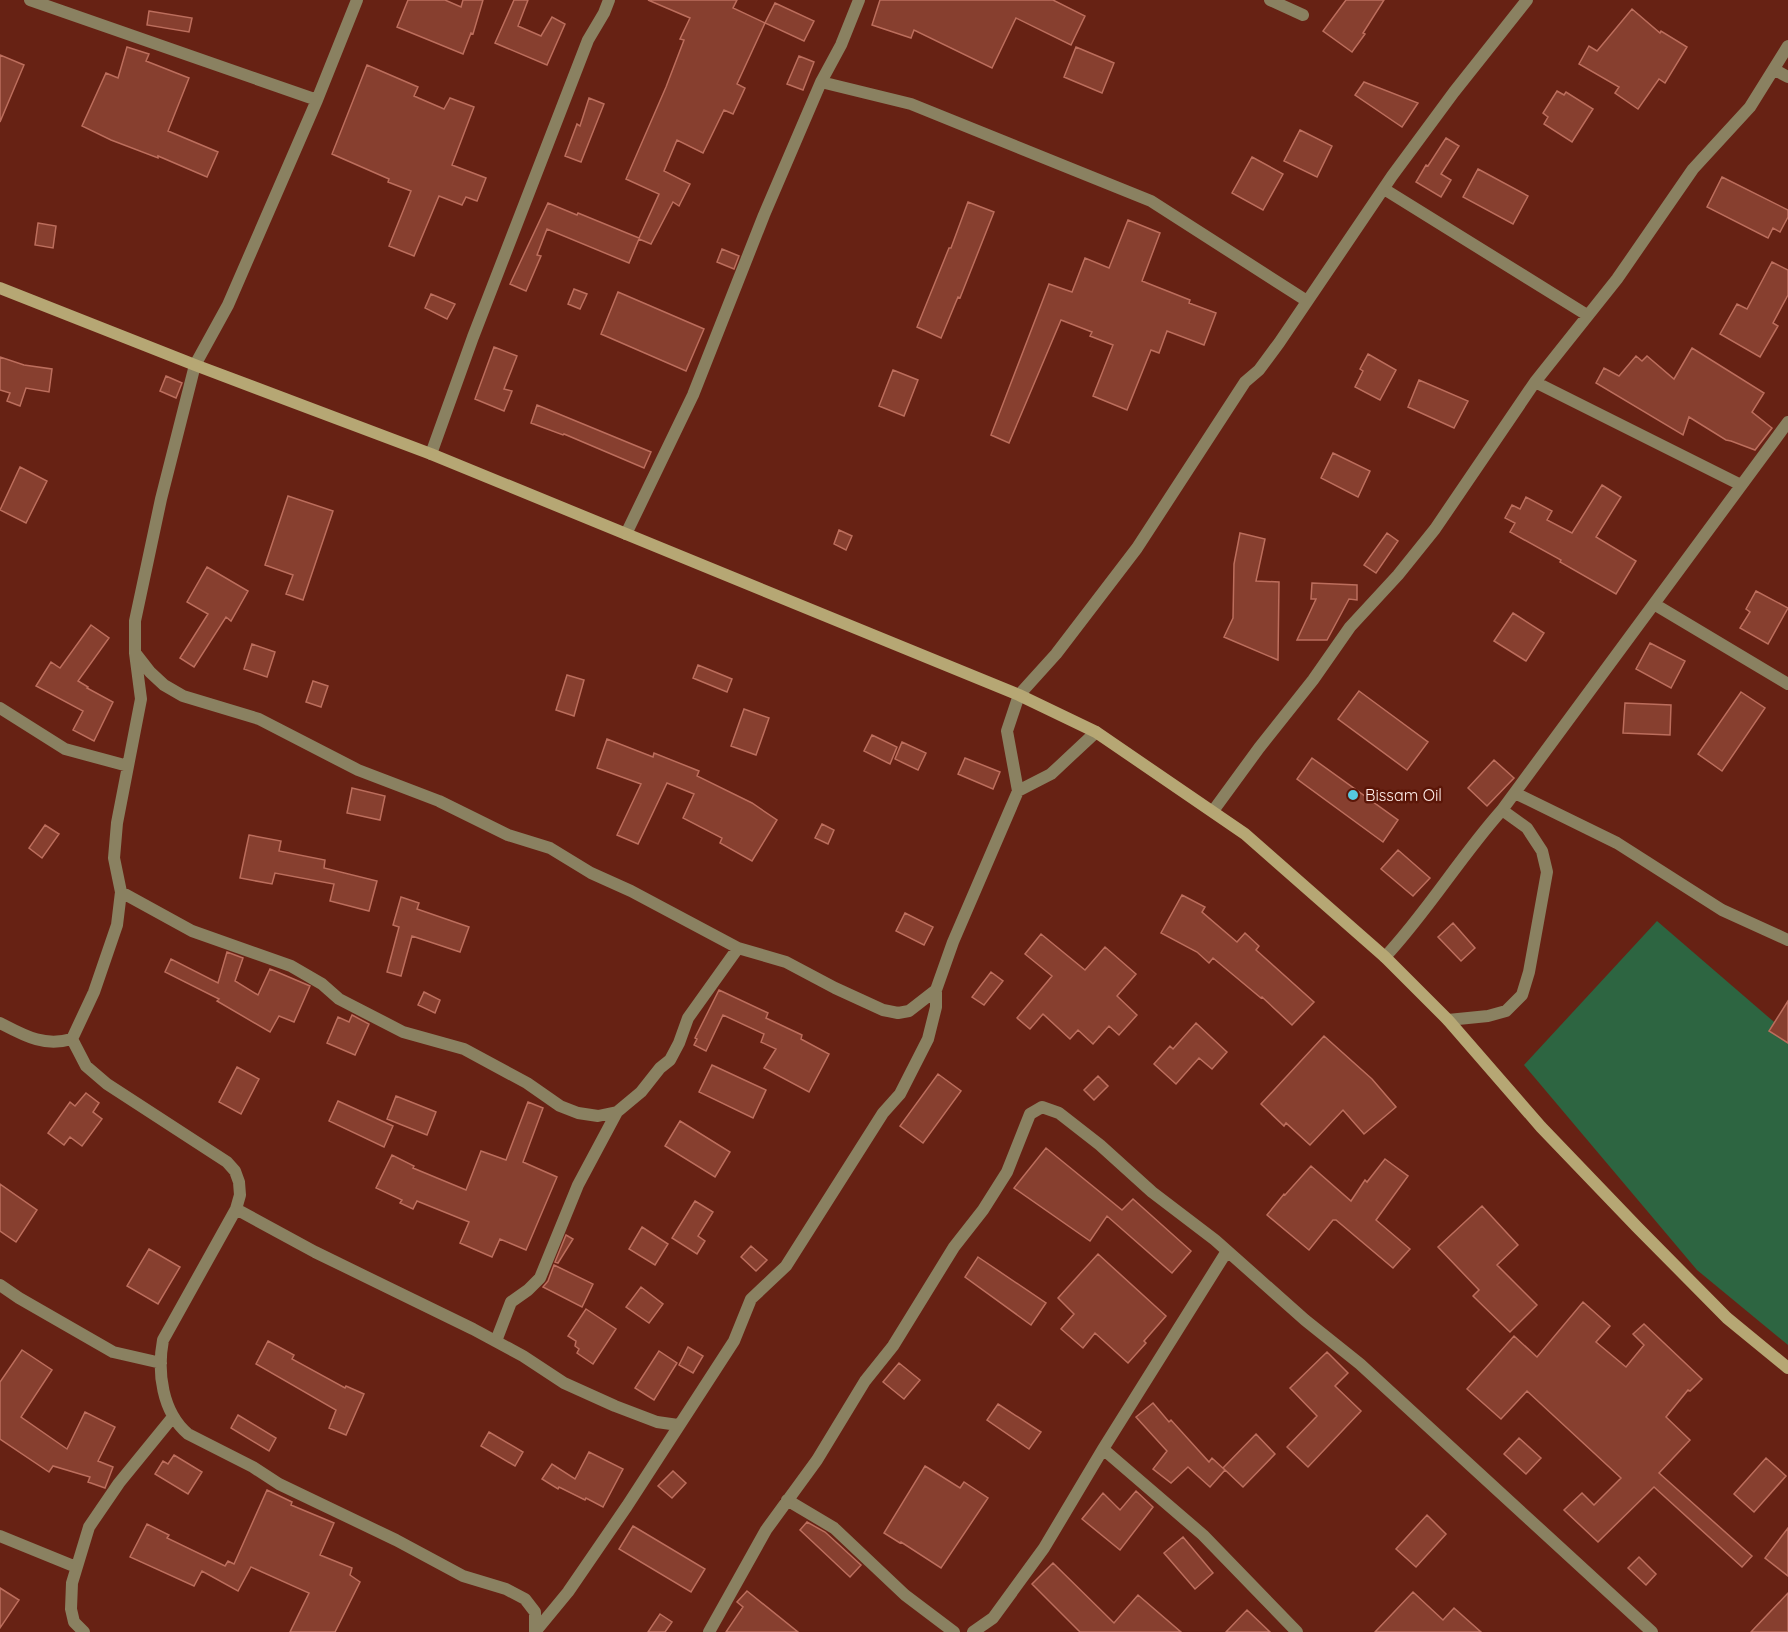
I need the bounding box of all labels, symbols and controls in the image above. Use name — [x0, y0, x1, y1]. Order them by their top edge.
place label: Bissam Oil — [1365, 785, 1442, 805]
marker: Bissam Oil — [1346, 788, 1360, 802]

